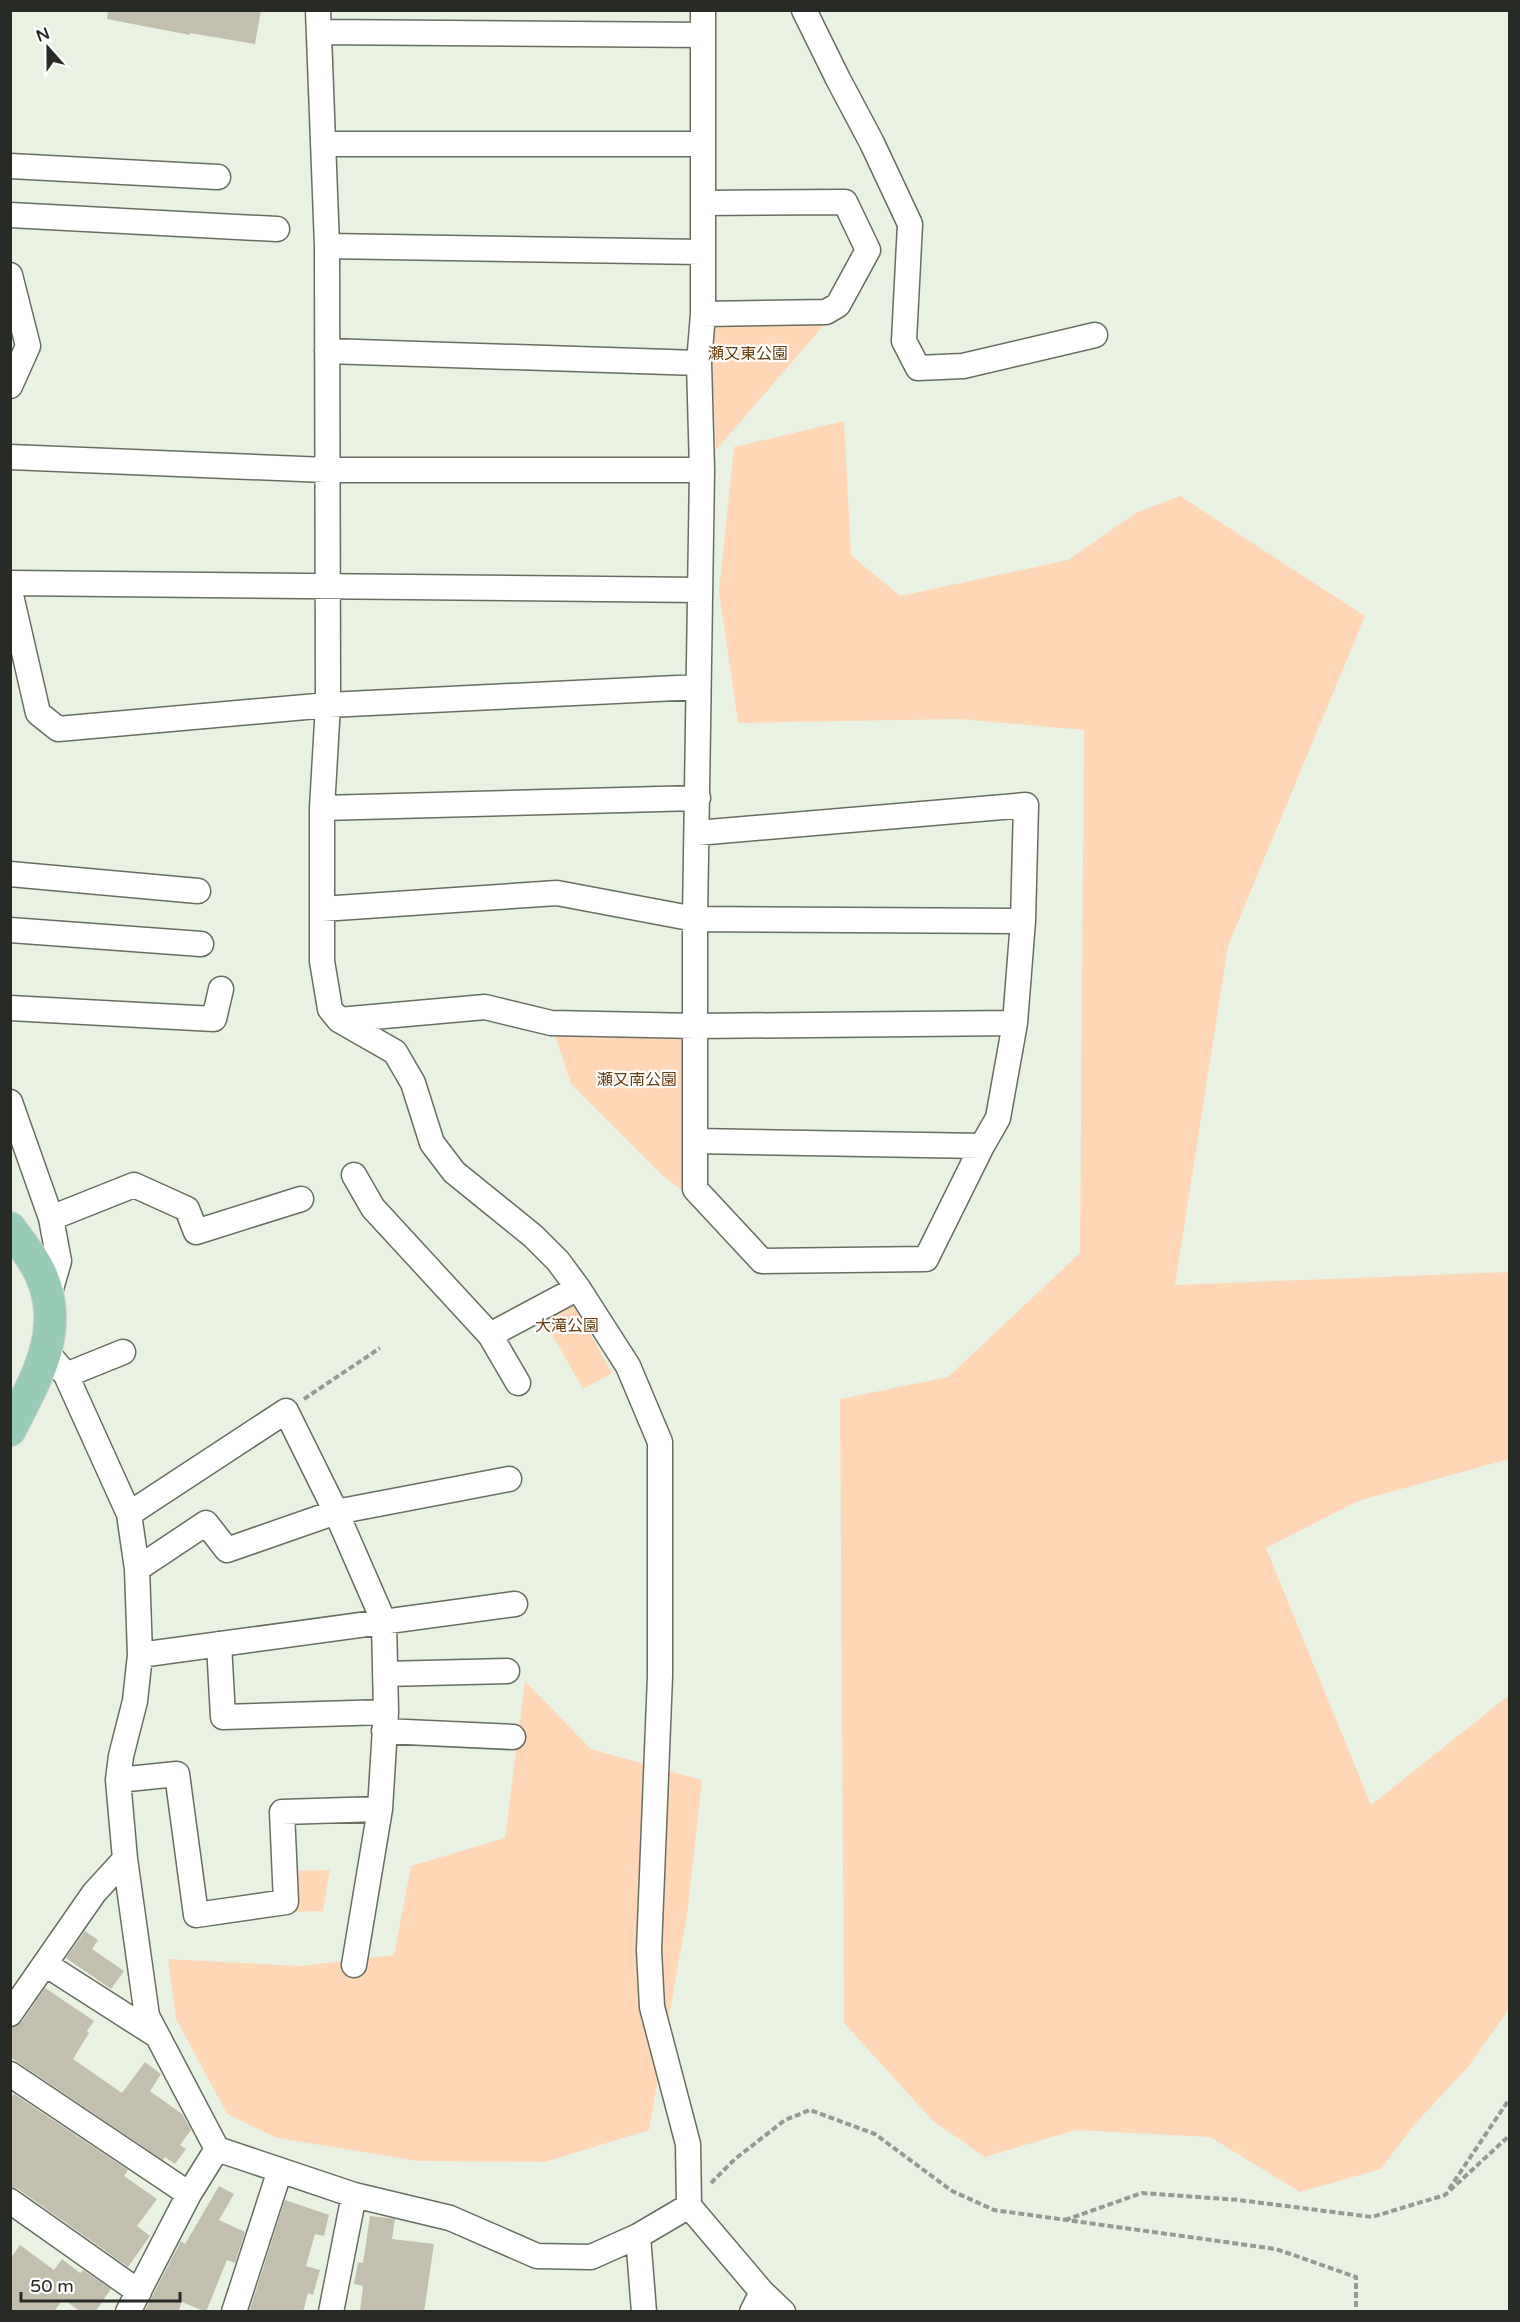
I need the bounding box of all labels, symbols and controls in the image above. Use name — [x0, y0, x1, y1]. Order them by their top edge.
north arrow — [18, 18, 78, 78]
text: N — [33, 23, 53, 47]
park label: 瀬又東公園 — [708, 344, 788, 364]
park label: 瀬又南公園 — [597, 1070, 677, 1090]
park label: 大滝公園 — [535, 1316, 599, 1336]
scale bar — [21, 2265, 180, 2303]
text: 50 m — [30, 2275, 74, 2297]

